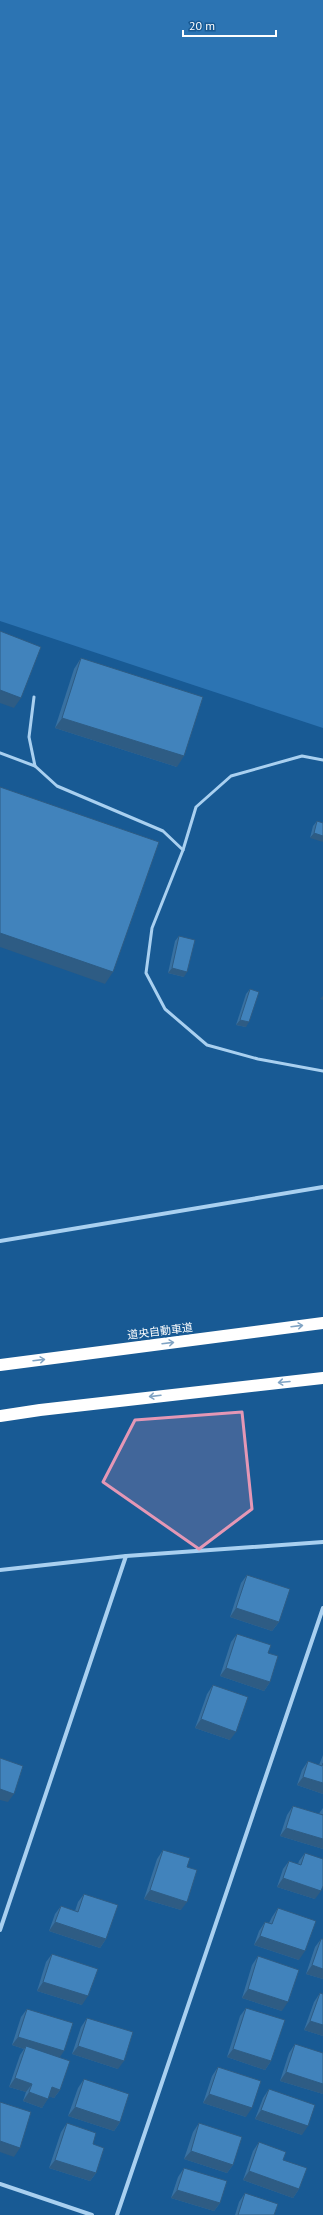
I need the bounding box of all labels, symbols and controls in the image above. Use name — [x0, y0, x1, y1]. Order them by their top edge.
scale bar — [183, 12, 276, 38]
text: 20 m — [189, 18, 215, 33]
street label: 道央自動車道 — [126, 1320, 194, 1342]
one-way arrow — [290, 1322, 303, 1330]
one-way arrow — [161, 1339, 174, 1347]
one-way arrow — [32, 1356, 45, 1363]
one-way arrow — [278, 1378, 291, 1386]
one-way arrow — [149, 1393, 162, 1400]

